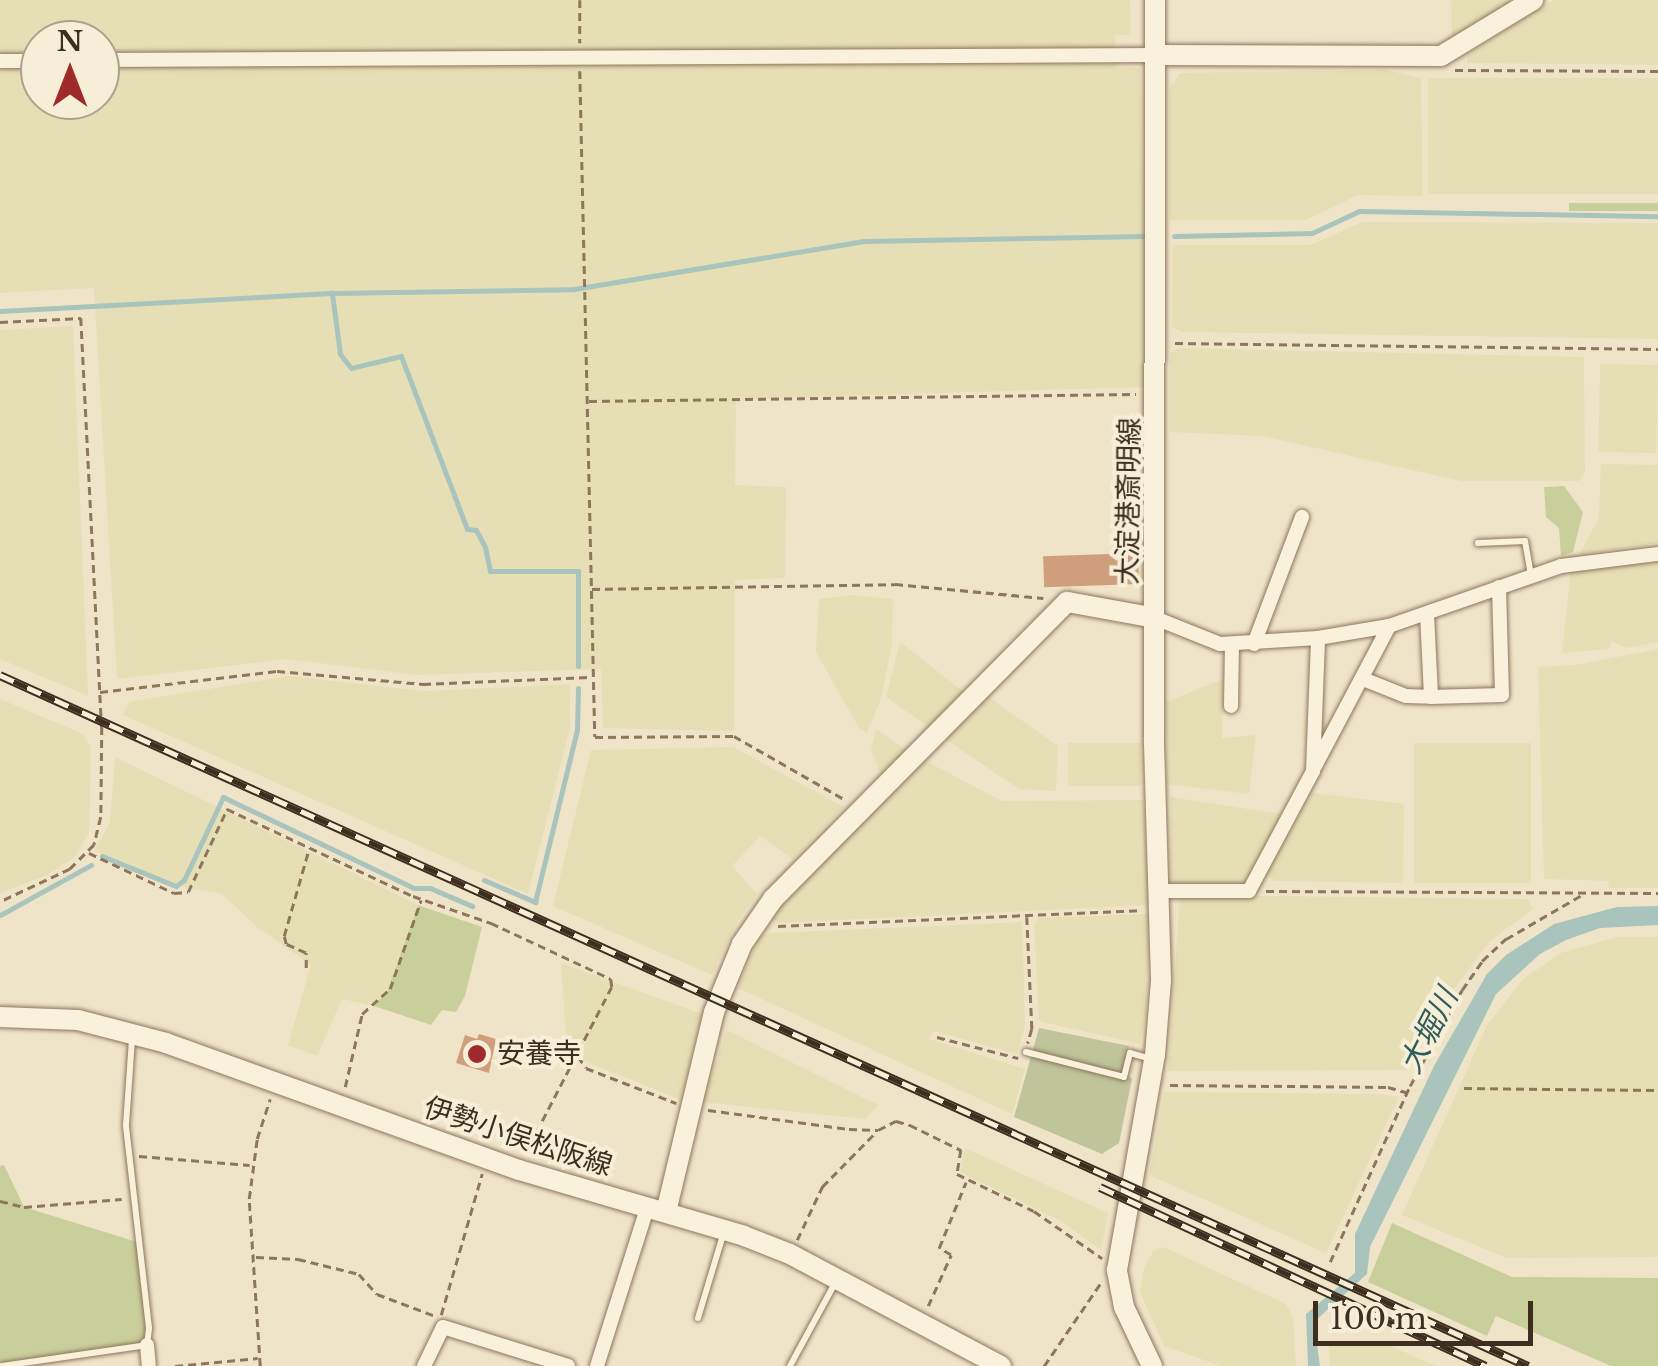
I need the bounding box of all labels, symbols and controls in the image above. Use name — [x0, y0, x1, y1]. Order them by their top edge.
north arrow — [20, 20, 120, 120]
text: N — [57, 24, 83, 59]
street label: 大淀港斎明線 — [1111, 417, 1147, 585]
water label: 大堀川 — [1393, 983, 1465, 1079]
place label: 安養寺 — [497, 1037, 581, 1071]
marker: 安養寺 — [466, 1043, 488, 1065]
street label: 伊勢小俣松阪線 — [420, 1091, 616, 1183]
scale bar — [1318, 1281, 1538, 1343]
text: 100 m — [1330, 1300, 1427, 1337]

